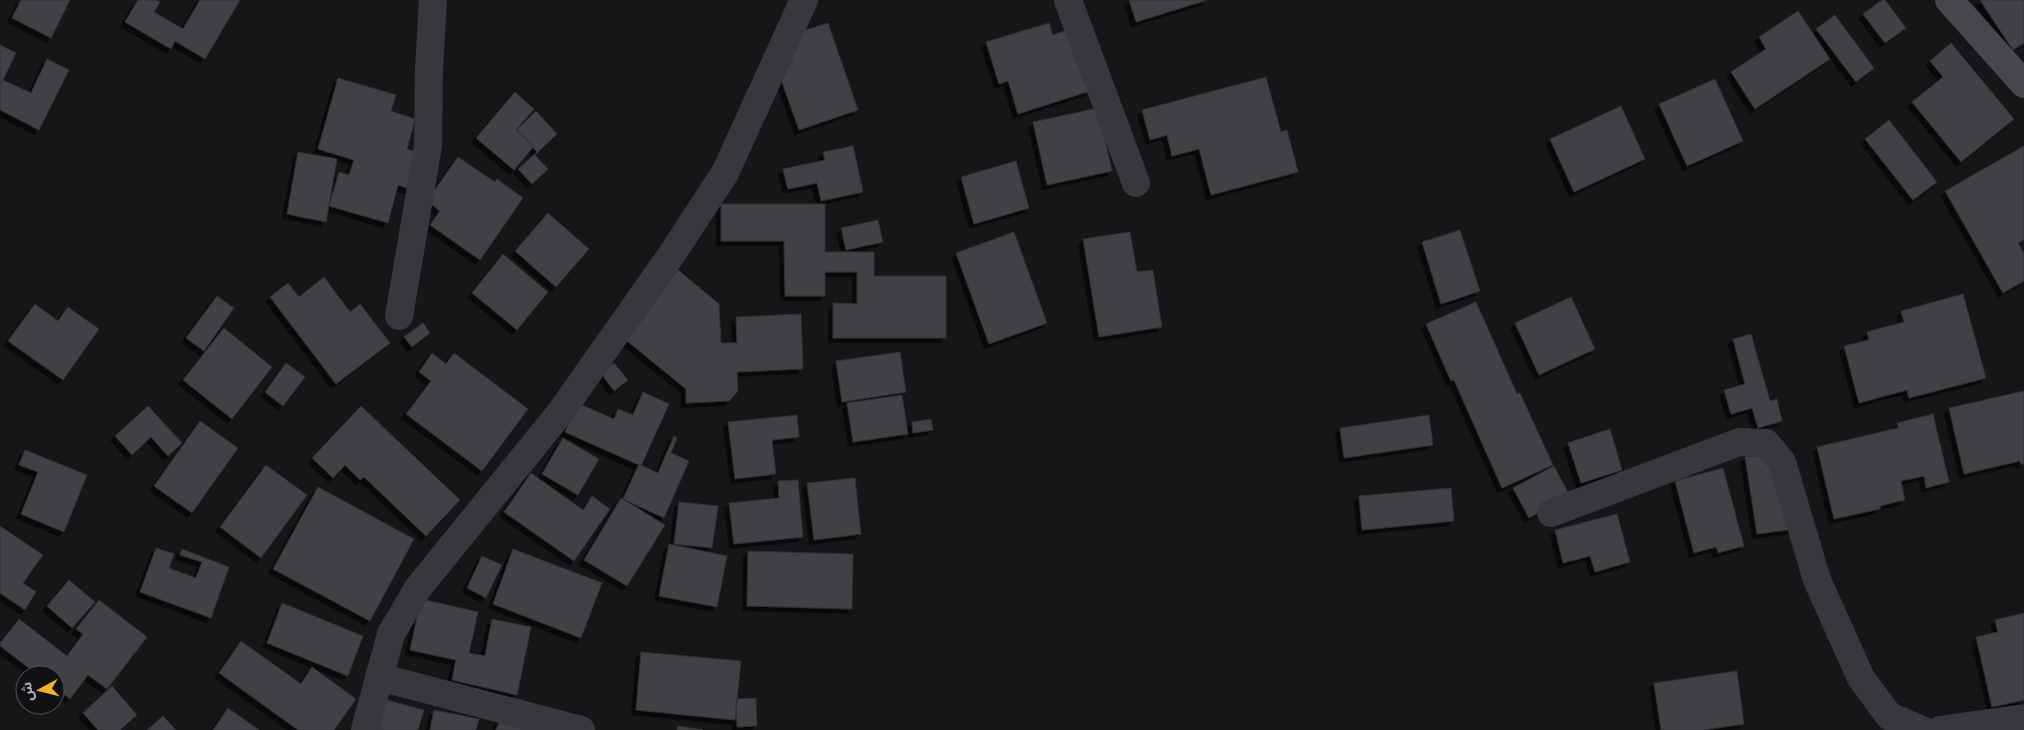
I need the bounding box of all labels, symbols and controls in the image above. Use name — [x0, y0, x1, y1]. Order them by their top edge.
north arrow — [15, 665, 65, 715]
text: ش — [15, 681, 38, 702]

